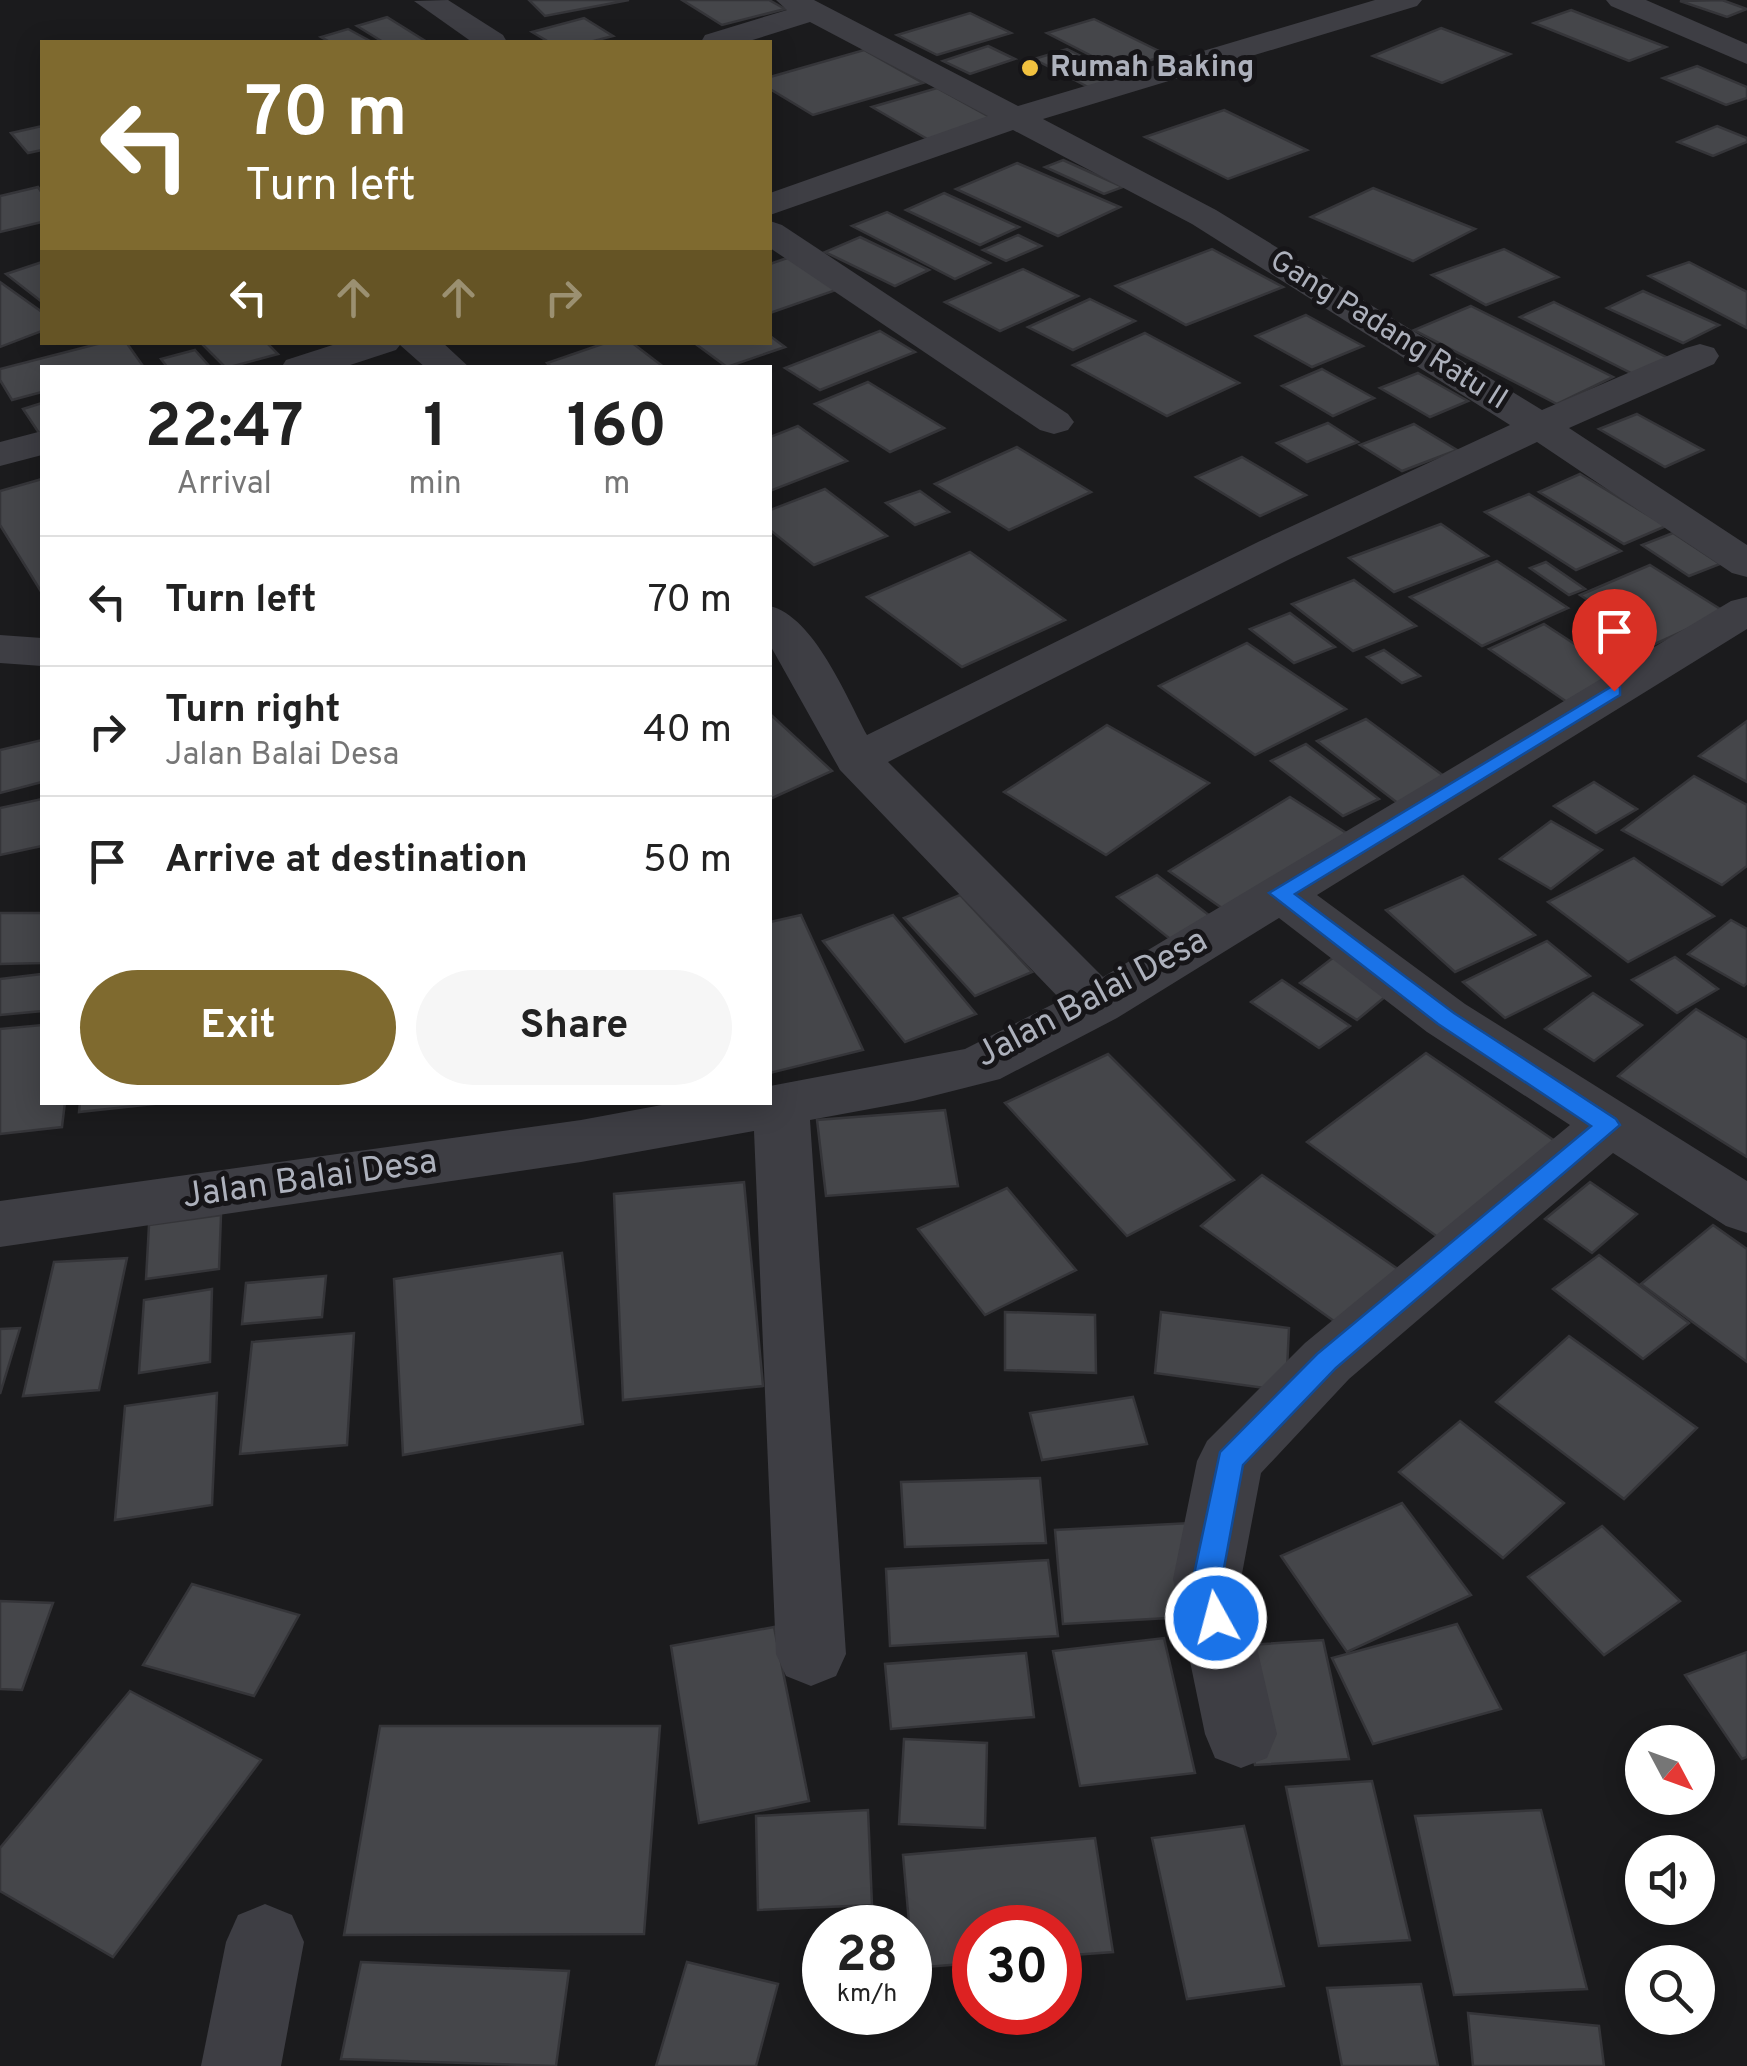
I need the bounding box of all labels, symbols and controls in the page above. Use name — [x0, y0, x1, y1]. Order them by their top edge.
place label: Rumah Baking — [1050, 50, 1254, 87]
marker: Rumah Baking — [1019, 57, 1041, 79]
text: 70 m — [245, 72, 408, 161]
icon: left — [80, 80, 210, 210]
text: Turn left — [245, 159, 416, 216]
street label: Gang Padang Ratu II — [1262, 243, 1514, 419]
icon: left — [221, 270, 276, 325]
icon: ahead — [326, 270, 381, 325]
icon: ahead — [431, 270, 486, 325]
icon: right — [536, 270, 591, 325]
text: 22:47 — [145, 392, 304, 468]
text: 1 — [423, 392, 447, 468]
text: 160 — [567, 392, 667, 468]
text: Arrival — [177, 465, 272, 505]
text: min — [409, 465, 462, 505]
text: m — [603, 465, 630, 505]
icon: left — [80, 574, 135, 629]
text: Turn left — [165, 577, 317, 626]
text: 70 m — [648, 577, 732, 626]
pin — [1572, 589, 1657, 692]
icon: arrive — [1587, 604, 1642, 659]
text: Turn right — [165, 687, 340, 736]
icon: right — [80, 704, 135, 759]
text: 40 m — [643, 707, 732, 756]
text: Jalan Balai Desa — [165, 736, 399, 776]
icon: arrive — [80, 834, 135, 889]
text: Arrive at destination — [165, 837, 528, 886]
text: 50 m — [643, 837, 732, 886]
street label: Jalan Balai Desa — [969, 919, 1215, 1079]
button: Exit — [80, 970, 396, 1085]
button: Share — [416, 970, 732, 1085]
street label: Jalan Balai Desa — [180, 1140, 440, 1220]
position arrow — [1164, 1566, 1268, 1670]
north arrow — [1625, 1725, 1715, 1815]
map controls — [1625, 1725, 1715, 2035]
button: sound — [1625, 1835, 1715, 1925]
speed limit sign: 30 — [952, 1905, 1082, 2035]
text: 28 — [836, 1926, 898, 1989]
button: search — [1625, 1945, 1715, 2035]
text: km/h — [837, 1979, 897, 2011]

